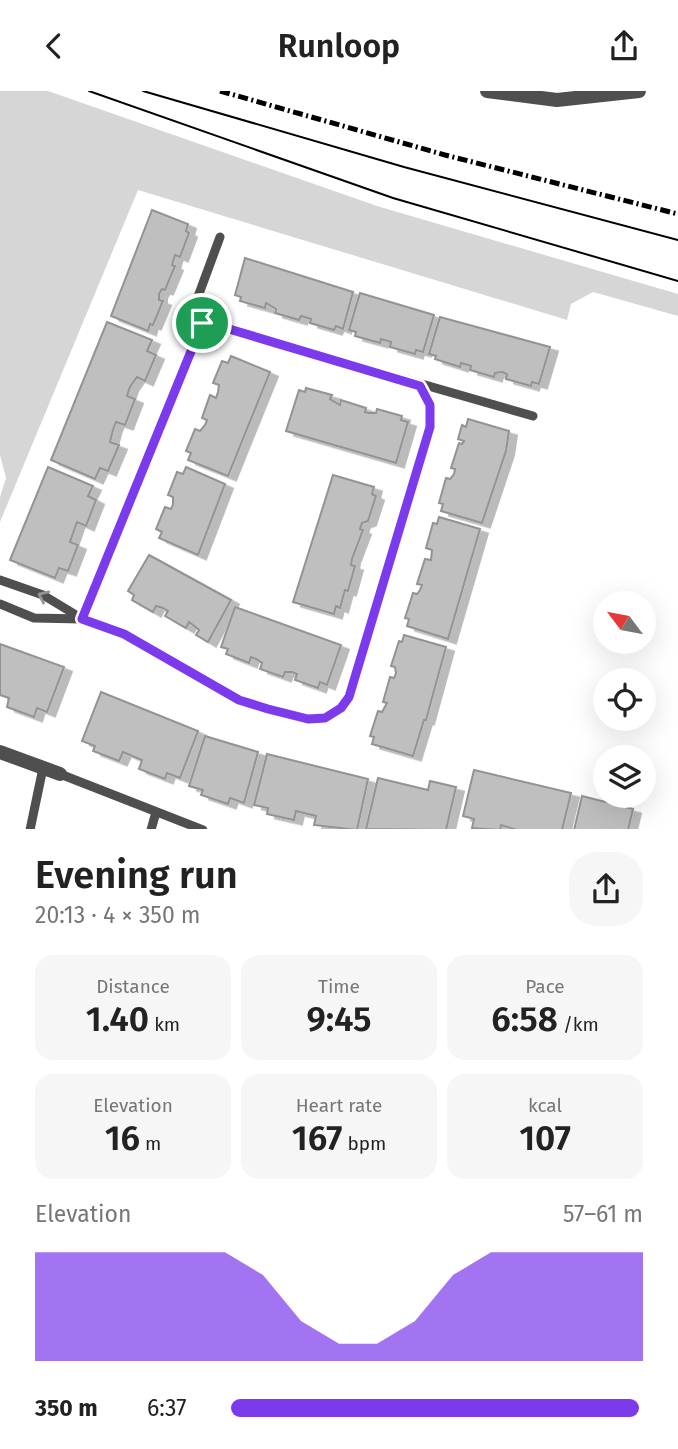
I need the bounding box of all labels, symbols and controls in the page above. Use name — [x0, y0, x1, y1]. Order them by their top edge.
icon: back — [35, 27, 73, 65]
text: Runloop — [278, 27, 400, 65]
icon: share — [605, 27, 643, 65]
pin — [172, 293, 232, 353]
icon: arrive — [183, 304, 221, 342]
one-way arrow — [38, 590, 50, 604]
north arrow — [593, 591, 656, 655]
map controls — [593, 591, 656, 808]
button: locate — [593, 668, 656, 731]
button: layers — [593, 745, 656, 808]
text: Evening run — [35, 852, 238, 898]
button: share — [569, 852, 643, 926]
text: 20:13 · 4 × 350 m — [35, 901, 201, 929]
text: Distance — [96, 975, 170, 998]
text: Time — [318, 975, 360, 998]
text: Pace — [525, 975, 565, 998]
text: 1.40 — [86, 998, 149, 1040]
text: 9:45 — [306, 998, 372, 1040]
text: 6:58 — [491, 998, 558, 1040]
text: km — [149, 1013, 180, 1036]
text: /km — [558, 1013, 599, 1036]
text: Elevation — [93, 1094, 173, 1117]
text: Heart rate — [296, 1094, 382, 1117]
text: kcal — [528, 1094, 562, 1117]
text: 16 — [105, 1117, 140, 1159]
text: 167 — [292, 1117, 342, 1159]
text: 107 — [519, 1117, 571, 1159]
text: m — [140, 1132, 161, 1155]
text: bpm — [342, 1132, 386, 1155]
text: Elevation — [35, 1200, 131, 1228]
text: 57–61 m — [563, 1200, 643, 1228]
text: 350 m — [35, 1394, 98, 1422]
text: 6:37 — [147, 1394, 187, 1422]

